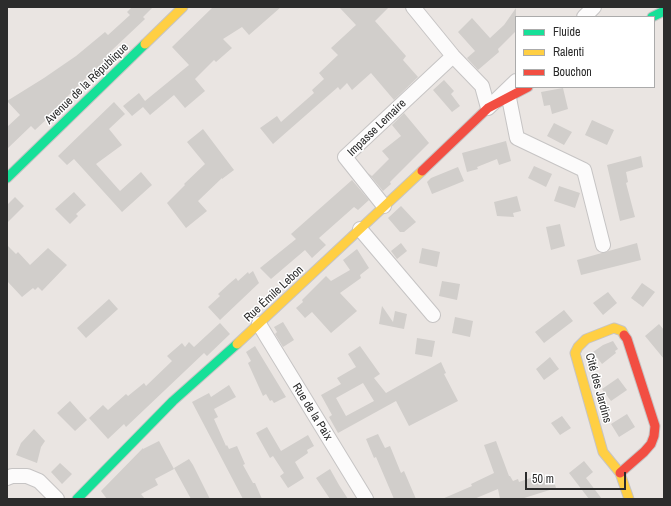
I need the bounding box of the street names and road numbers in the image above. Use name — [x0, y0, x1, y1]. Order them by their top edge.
street label: Avenue de la République — [42, 40, 132, 128]
street label: Impasse Lemaire — [345, 96, 409, 160]
street label: Rue Émile Lebon — [241, 263, 307, 325]
street label: Cité des Jardins — [582, 352, 614, 424]
street label: Rue de la Paix — [289, 381, 335, 443]

